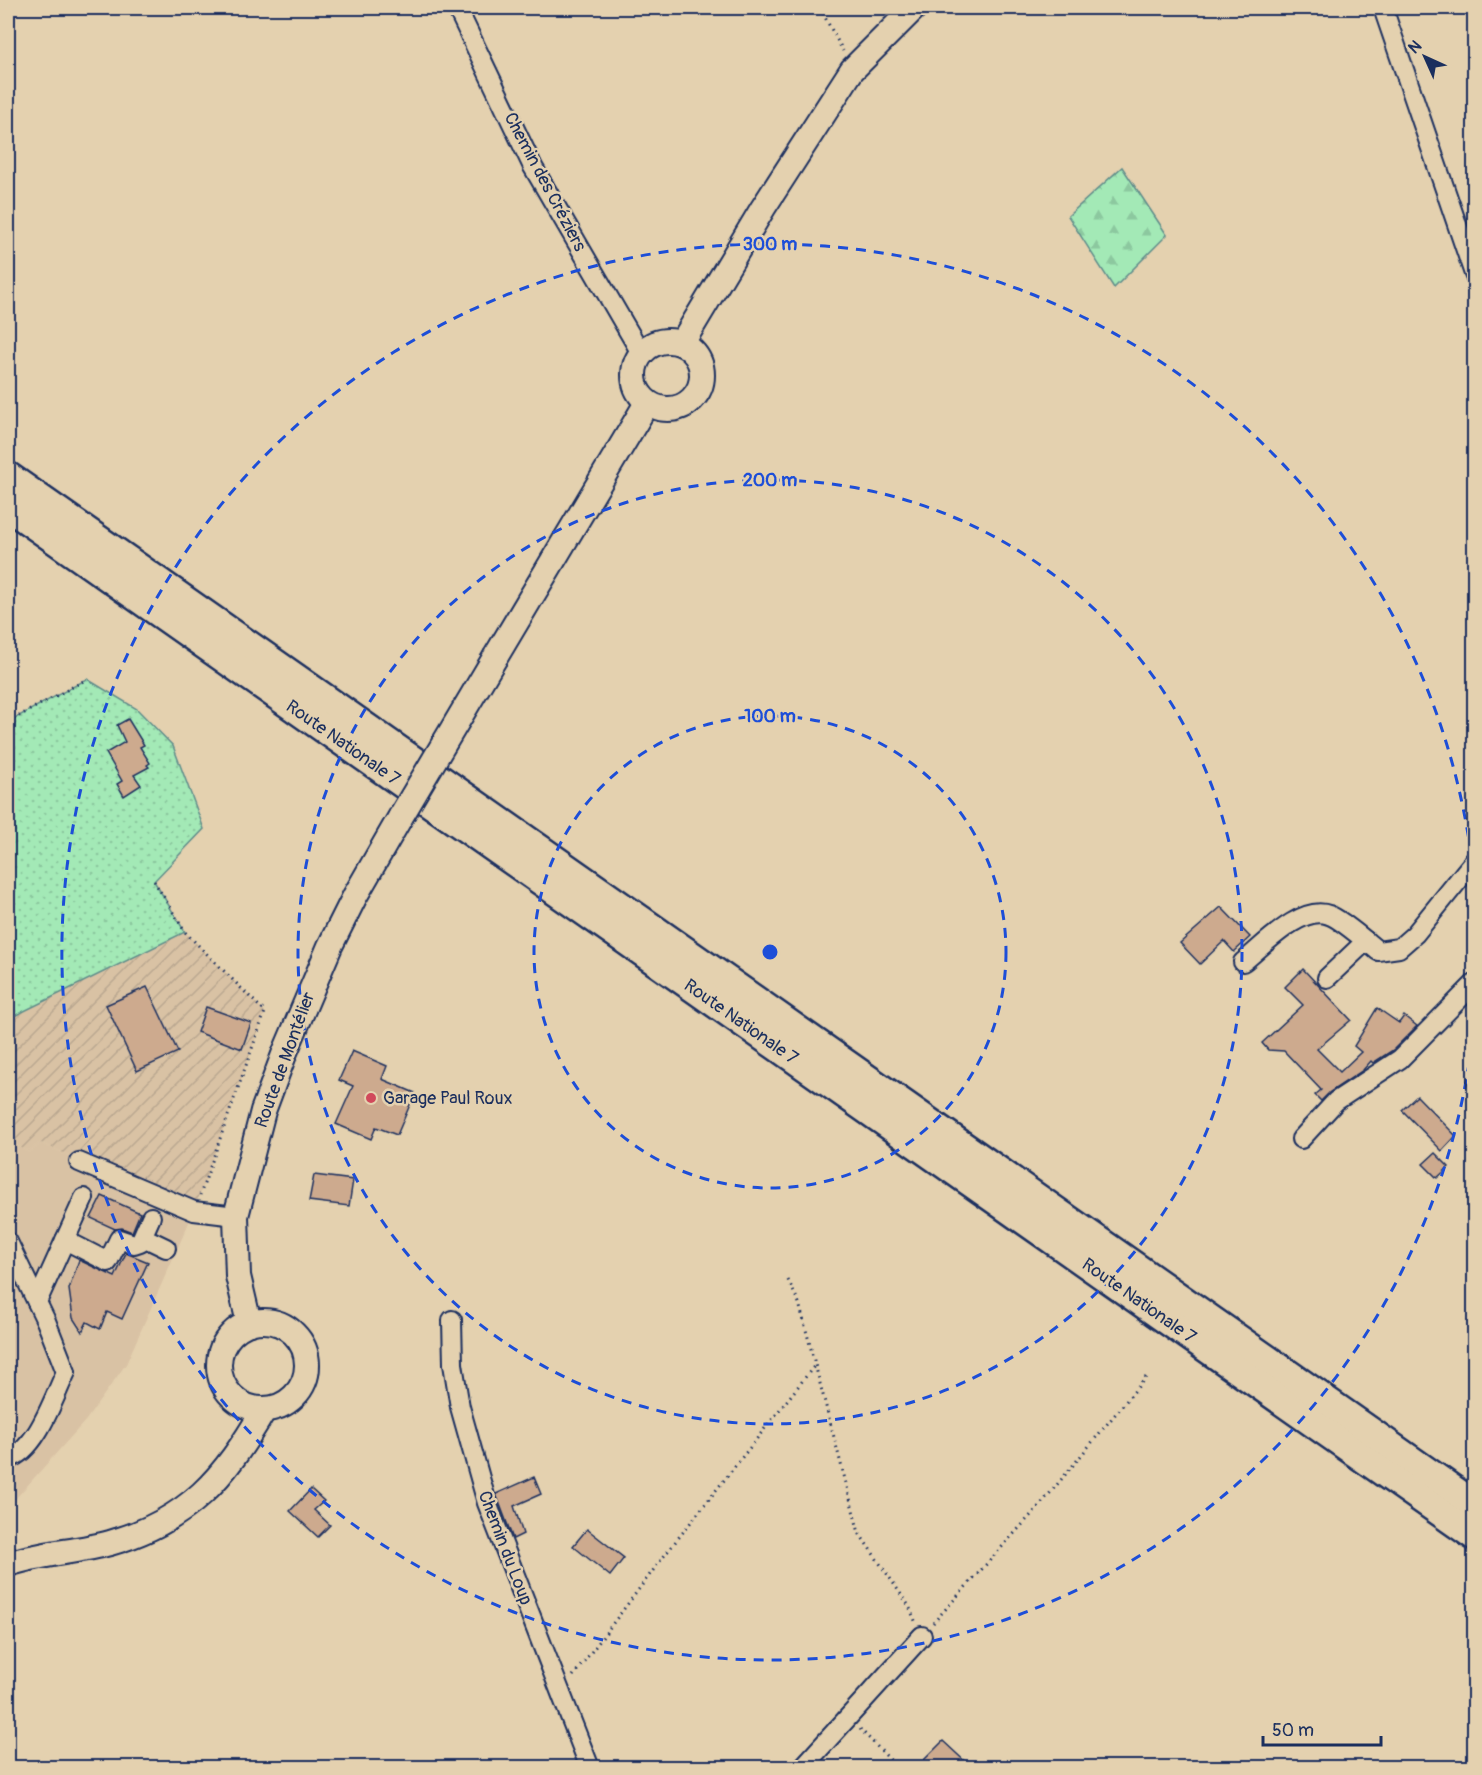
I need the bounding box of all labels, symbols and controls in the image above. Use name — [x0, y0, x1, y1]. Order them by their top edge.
north arrow — [1395, 27, 1455, 87]
text: N — [1404, 36, 1426, 58]
street label: Chemin des Créziers — [499, 109, 591, 255]
text: 300 m — [743, 233, 797, 256]
text: 200 m — [743, 469, 797, 492]
street label: Route Nationale 7 — [281, 695, 405, 791]
text: 100 m — [744, 705, 796, 728]
centre of rings — [760, 942, 780, 962]
street label: Route Nationale 7 — [679, 974, 803, 1070]
street label: Route de Montélier — [250, 988, 320, 1131]
place label: Garage Paul Roux — [383, 1087, 513, 1110]
marker: Garage Paul Roux — [364, 1091, 378, 1105]
street label: Route Nationale 7 — [1077, 1253, 1201, 1349]
street label: Chemin du Loup — [473, 1488, 537, 1608]
scale bar — [1263, 1709, 1382, 1747]
text: 50 m — [1272, 1719, 1314, 1742]

